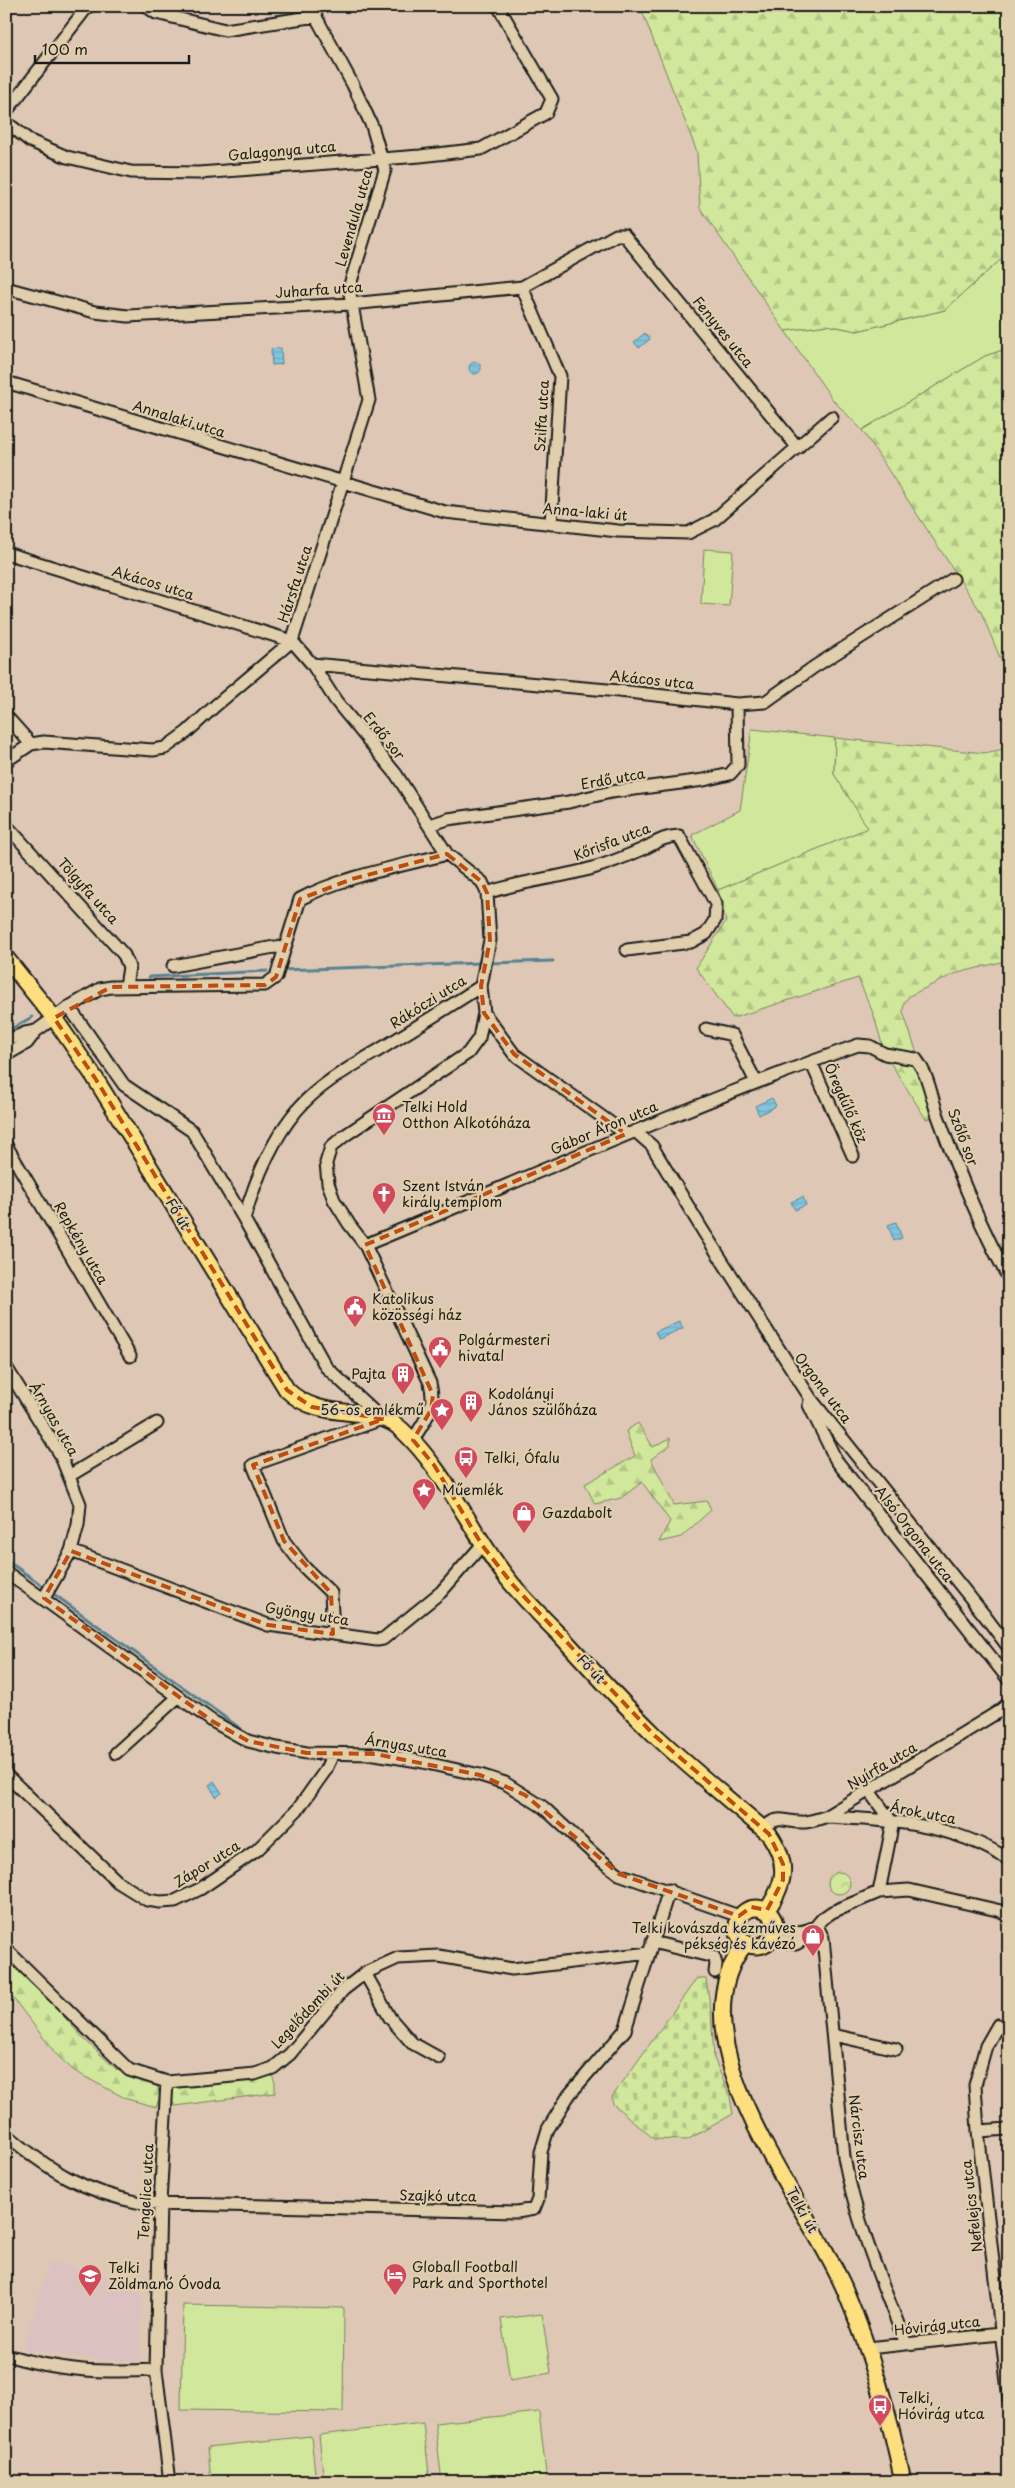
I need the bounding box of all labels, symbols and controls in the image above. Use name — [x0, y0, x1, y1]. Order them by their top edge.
scale bar — [35, 32, 189, 64]
text: 100 m — [42, 37, 88, 60]
street label: Galagonya utca — [227, 135, 337, 166]
street label: Levendula utca — [330, 167, 378, 269]
street label: Juharfa utca — [274, 276, 364, 303]
street label: Fenyves utca — [688, 292, 759, 372]
street label: Szilfa utca — [529, 379, 554, 452]
street label: Annalaki utca — [130, 394, 228, 443]
street label: Anna-laki út — [542, 497, 629, 526]
street label: Hársfa utca — [272, 542, 317, 625]
street label: Akácos utca — [110, 560, 197, 605]
street label: Akácos utca — [609, 665, 696, 694]
street label: Erdő sor — [359, 707, 411, 764]
street label: Erdő utca — [579, 762, 647, 795]
street label: Kőrisfa utca — [570, 817, 653, 866]
street label: Tölgyfa utca — [53, 853, 124, 929]
street label: Rákóczi utca — [386, 970, 470, 1033]
street label: Öregdűlő köz — [819, 1059, 874, 1146]
street label: Gábor Áron utca — [547, 1095, 661, 1160]
place label: Telki Hold Otthon Alkotóháza — [402, 1096, 531, 1133]
museum icon: Telki Hold Otthon Alkotóháza — [371, 1102, 397, 1136]
street label: Szőlő sor — [943, 1105, 984, 1169]
place label: Szent István király templom — [402, 1175, 502, 1212]
church icon: Szent István király templom — [371, 1181, 397, 1215]
street label: Fő út — [161, 1194, 196, 1234]
street label: Repkény utca — [49, 1198, 114, 1288]
place label: Katolikus közösségi ház — [372, 1288, 462, 1325]
public building icon: Katolikus közösségi ház — [342, 1294, 368, 1328]
place label: Polgármesteri hivatal — [458, 1329, 550, 1366]
public building icon: Polgármesteri hivatal — [427, 1335, 453, 1369]
street label: Orgona utca — [790, 1348, 857, 1428]
building icon: Pajta — [390, 1361, 416, 1395]
place label: Pajta — [351, 1363, 386, 1384]
street label: Árnyas utca — [25, 1378, 84, 1460]
place label: Kodolányi János szülőháza — [488, 1383, 597, 1420]
building icon: Kodolányi János szülőháza — [458, 1389, 484, 1423]
place icon: 56-os emlékmű — [429, 1397, 455, 1431]
place label: 56-os emlékmű — [320, 1399, 424, 1420]
bus stop icon: Telki, Ófalu — [453, 1445, 479, 1479]
place label: Telki, Ófalu — [484, 1447, 560, 1468]
place icon: Műemlék — [411, 1477, 437, 1511]
place label: Műemlék — [442, 1479, 504, 1500]
street label: Alsó Orgona utca — [870, 1481, 959, 1587]
shop icon: Gazdabolt — [511, 1500, 537, 1534]
place label: Gazdabolt — [542, 1502, 612, 1523]
street label: Gyöngy utca — [263, 1596, 351, 1631]
street label: Fő út — [572, 1649, 611, 1688]
street label: Árnyas utca — [364, 1729, 449, 1762]
street label: Nyírfa utca — [843, 1736, 921, 1795]
street label: Árok utca — [888, 1796, 958, 1829]
street label: Zápor utca — [170, 1835, 244, 1892]
place label: Telki kovászda kézműves pékség és kávézó — [632, 1917, 796, 1954]
shop icon: Telki kovászda kézműves pékség és kávézó — [800, 1923, 826, 1957]
street label: Legelődombi út — [266, 1966, 349, 2053]
street label: Nárcisz utca — [844, 2093, 875, 2181]
street label: Tengelice utca — [132, 2143, 159, 2241]
street label: Nefelejcs utca — [955, 2158, 988, 2253]
street label: Telki út — [781, 2183, 824, 2237]
street label: Szajkó utca — [399, 2184, 477, 2207]
place label: Globall Football Park and Sporthotel — [412, 2256, 548, 2293]
place label: Telki Zöldmanó Óvoda — [108, 2257, 221, 2294]
hotel icon: Globall Football Park and Sporthotel — [382, 2262, 408, 2296]
school or university icon: Telki Zöldmanó Óvoda — [77, 2263, 103, 2297]
street label: Hóvirág utca — [893, 2311, 981, 2340]
place label: Telki, Hóvirág utca — [898, 2387, 985, 2424]
bus stop icon: Telki, Hóvirág utca — [867, 2393, 893, 2427]

